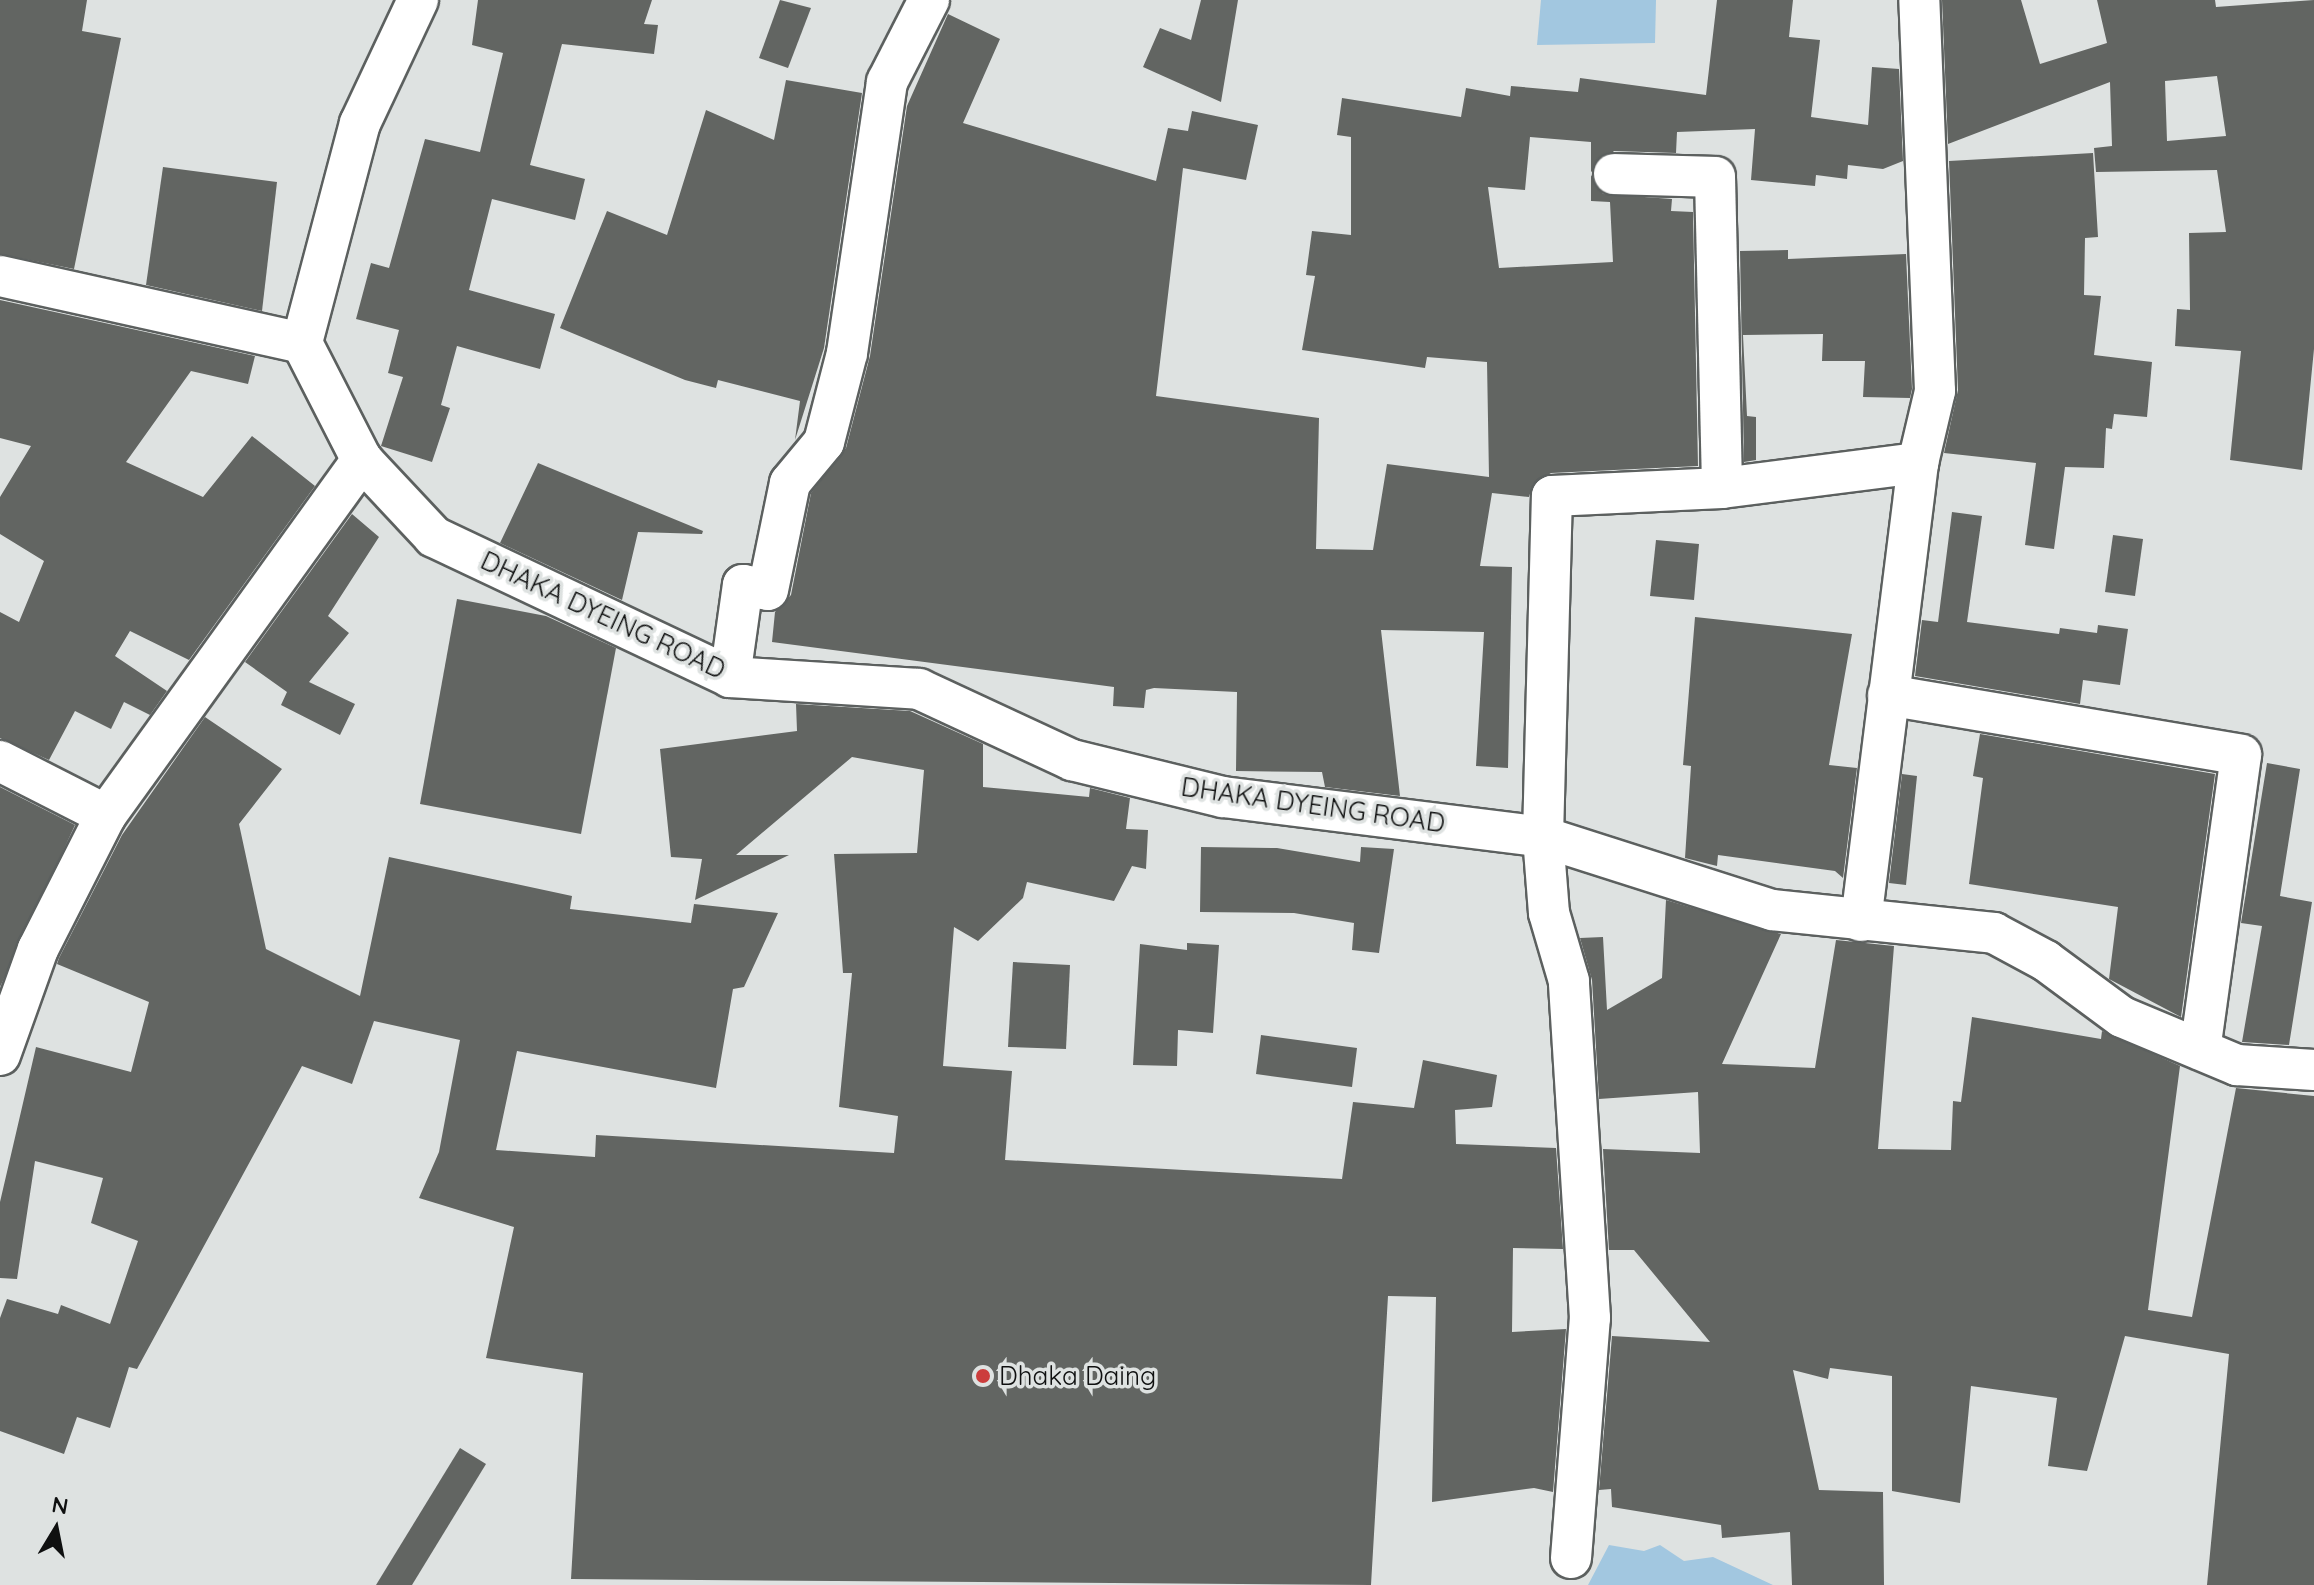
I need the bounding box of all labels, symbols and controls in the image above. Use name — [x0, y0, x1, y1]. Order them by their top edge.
street label: DHAKA DYEING ROAD — [476, 545, 730, 685]
street label: DHAKA DYEING ROAD — [1179, 771, 1447, 839]
place label: Dhaka Daing — [999, 1360, 1156, 1392]
marker: Dhaka Daing — [974, 1367, 992, 1385]
north arrow — [16, 1489, 96, 1569]
text: N — [50, 1490, 71, 1521]

